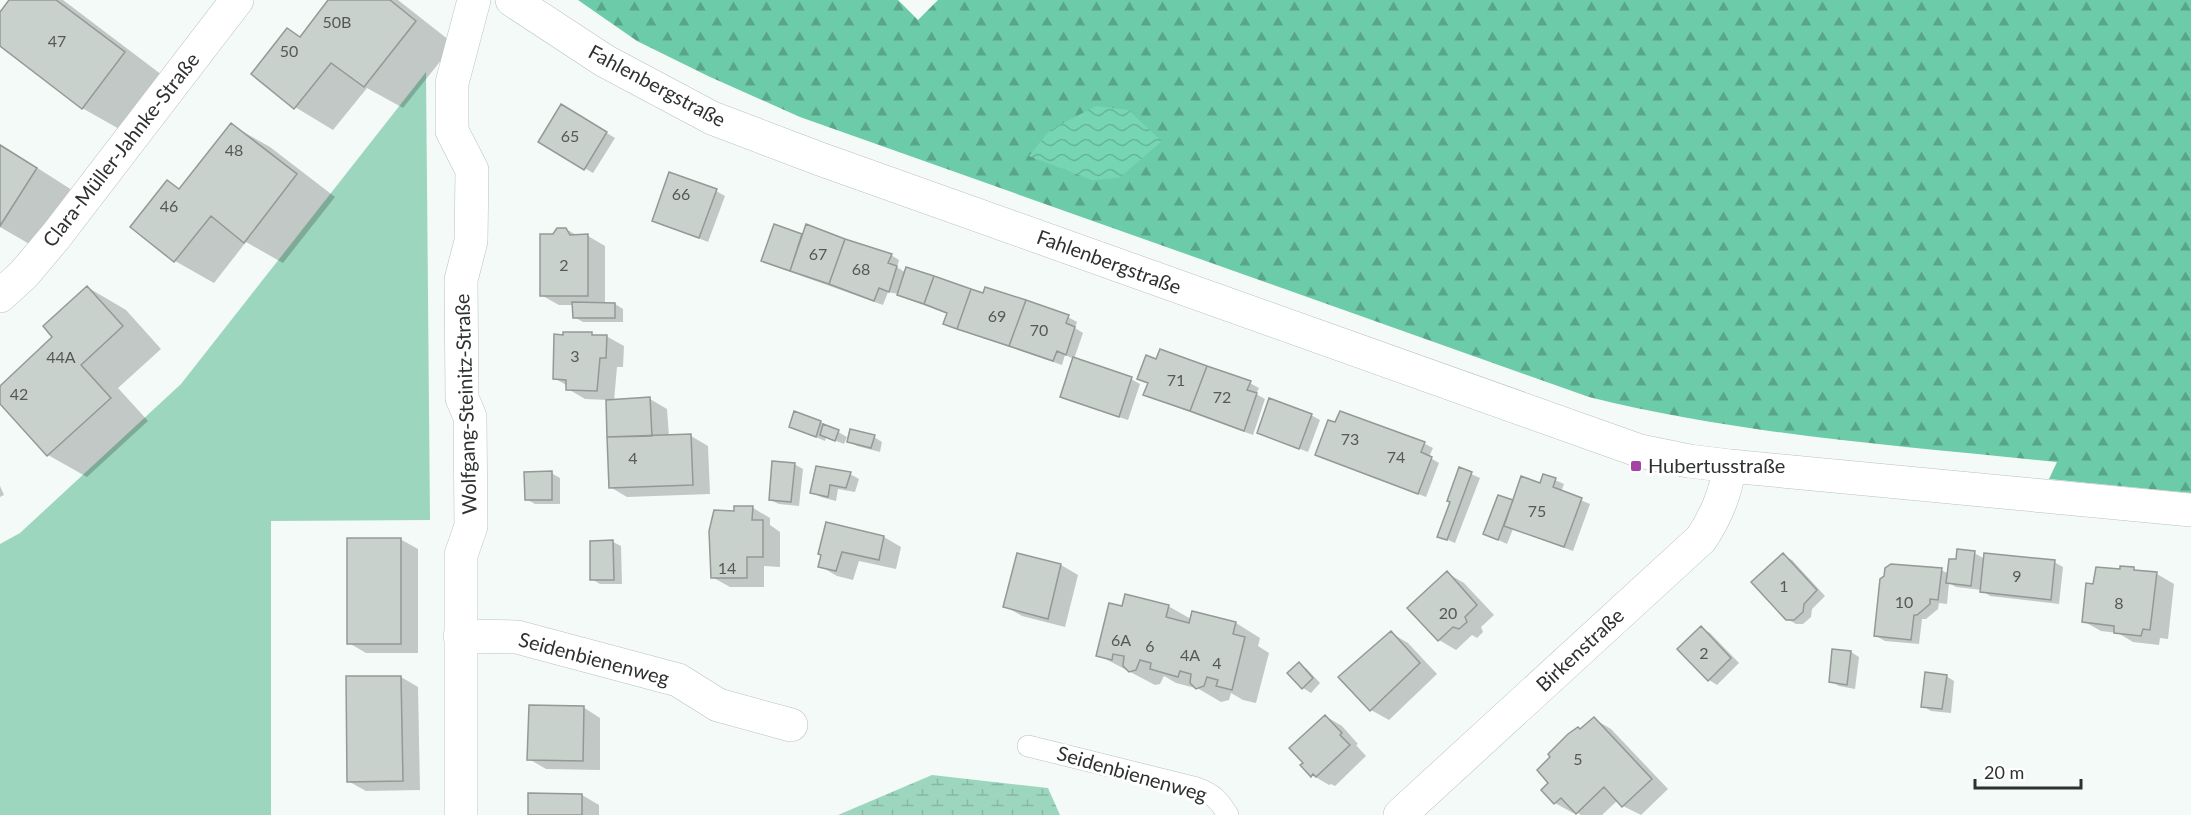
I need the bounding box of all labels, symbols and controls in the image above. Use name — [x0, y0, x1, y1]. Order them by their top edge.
house number: 50B — [323, 12, 351, 31]
house number: 47 — [48, 31, 66, 50]
street label: Fahlenbergstraße — [585, 39, 730, 131]
house number: 50 — [280, 41, 298, 60]
street label: Clara-Müller-Jahnke-Straße — [37, 47, 204, 251]
house number: 65 — [561, 126, 579, 145]
house number: 48 — [225, 140, 243, 159]
house number: 66 — [672, 184, 690, 203]
house number: 46 — [160, 196, 178, 215]
street label: Fahlenbergstraße — [1034, 224, 1185, 298]
house number: 67 — [809, 244, 827, 263]
house number: 2 — [559, 255, 569, 274]
house number: 68 — [852, 259, 870, 278]
street label: Wolfgang-Steinitz-Straße — [449, 293, 481, 515]
house number: 69 — [988, 306, 1006, 325]
house number: 70 — [1030, 320, 1048, 339]
house number: 3 — [570, 346, 580, 365]
house number: 44A — [46, 347, 76, 366]
house number: 71 — [1167, 370, 1185, 389]
house number: 42 — [10, 384, 28, 403]
house number: 72 — [1213, 387, 1231, 406]
house number: 73 — [1341, 429, 1359, 448]
house number: 74 — [1387, 447, 1405, 466]
house number: 4 — [628, 448, 638, 467]
place label: Hubertusstraße — [1648, 453, 1785, 477]
marker: Hubertusstraße — [1629, 459, 1643, 473]
house number: 75 — [1528, 501, 1546, 520]
house number: 14 — [718, 558, 736, 577]
house number: 9 — [2012, 566, 2022, 585]
house number: 1 — [1779, 576, 1789, 595]
house number: 10 — [1895, 592, 1913, 611]
house number: 8 — [2114, 593, 2124, 612]
house number: 20 — [1439, 603, 1457, 622]
street label: Birkenstraße — [1530, 603, 1628, 696]
street label: Seidenbienenweg — [516, 626, 672, 690]
house number: 6A — [1111, 630, 1131, 649]
house number: 6 — [1145, 636, 1155, 655]
house number: 2 — [1699, 643, 1709, 662]
house number: 4A — [1180, 645, 1200, 664]
house number: 4 — [1212, 653, 1222, 672]
street label: Seidenbienenweg — [1054, 740, 1210, 806]
house number: 5 — [1573, 749, 1583, 768]
scale bar — [1975, 752, 2082, 790]
text: 20 m — [1984, 761, 2024, 783]

